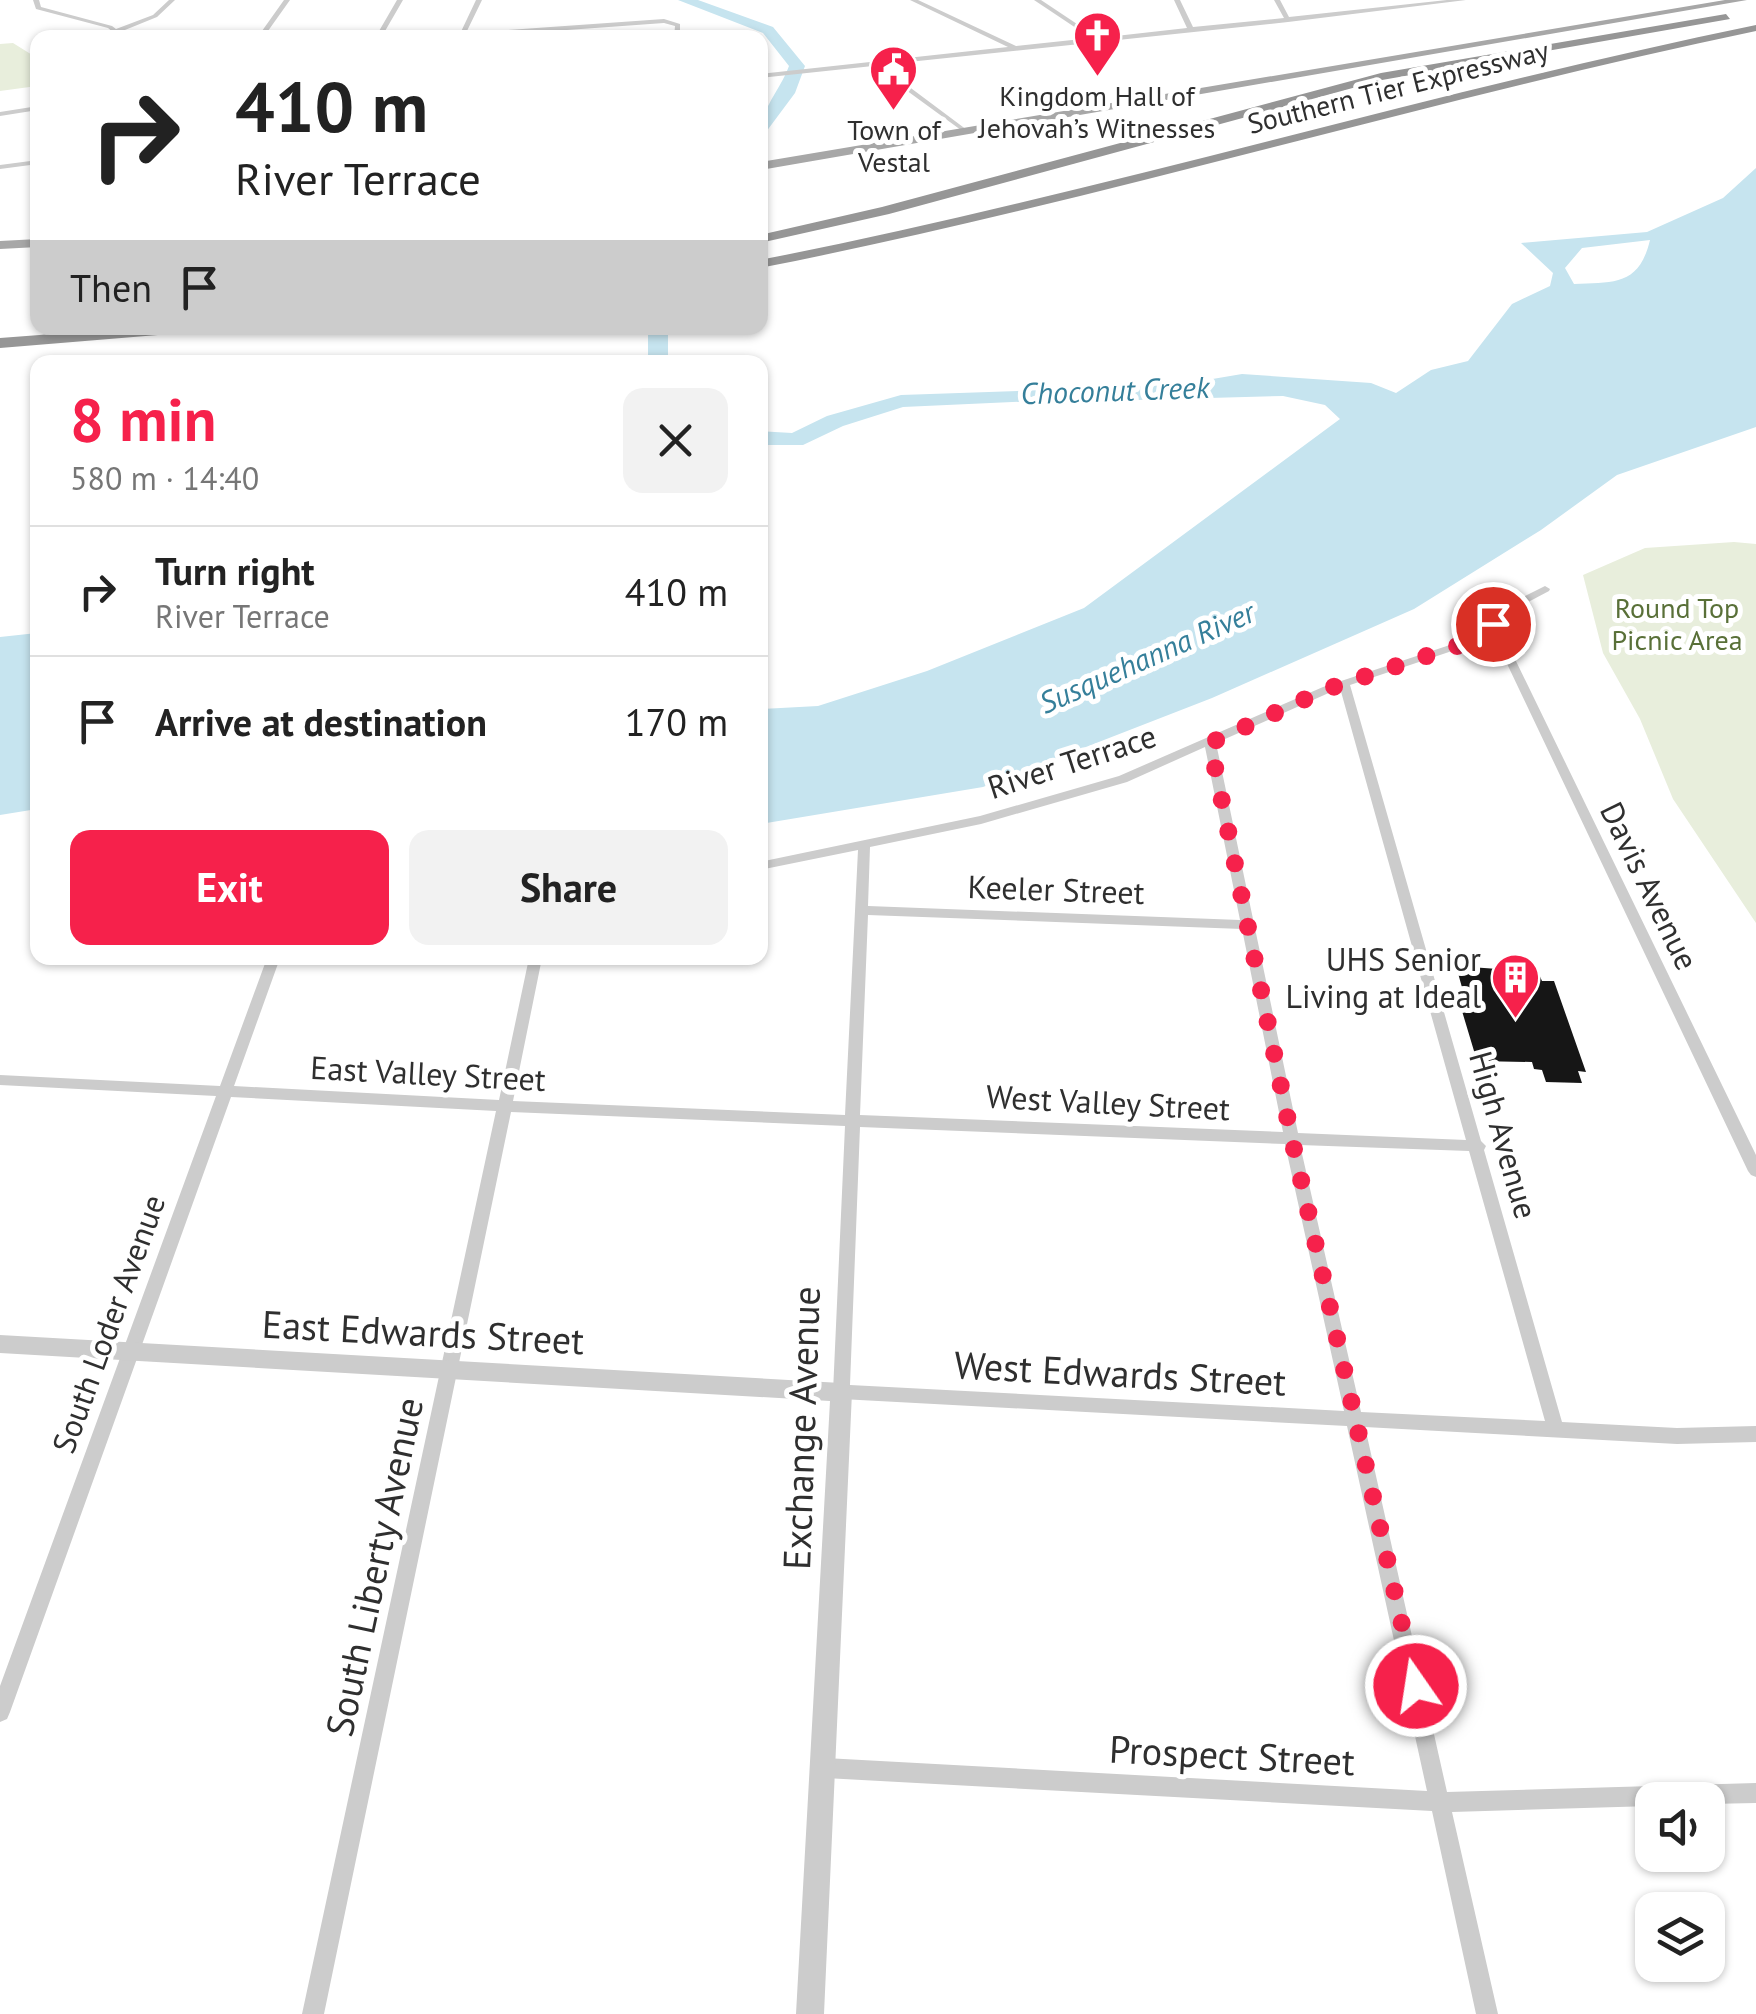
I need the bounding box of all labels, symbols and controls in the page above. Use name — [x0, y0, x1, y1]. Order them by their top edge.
church icon: Kingdom Hall of Jehovah’s Witnesses — [1071, 10, 1123, 78]
street label: Southern Tier Expressway — [1243, 31, 1552, 142]
public building icon: Town of Vestal — [868, 44, 920, 112]
text: 410 m — [235, 61, 428, 151]
icon: right — [70, 70, 200, 200]
place label: Kingdom Hall of Jehovah’s Witnesses — [978, 77, 1215, 146]
place label: Town of Vestal — [847, 111, 942, 180]
text: River Terrace — [235, 149, 481, 207]
icon: arrive — [172, 260, 227, 315]
text: Then — [70, 263, 152, 312]
water label: Choconut Creek — [1020, 367, 1211, 412]
text: 8 min — [70, 380, 216, 458]
button: close — [623, 388, 728, 493]
text: 580 m · 14:40 — [70, 457, 259, 499]
text: Turn right — [155, 546, 315, 595]
icon: right — [70, 564, 125, 619]
text: 410 m — [625, 567, 728, 616]
pin — [1451, 582, 1536, 667]
park label: Round Top Picnic Area — [1611, 589, 1743, 658]
water label: Susquehanna River — [1032, 591, 1262, 722]
text: River Terrace — [155, 595, 330, 637]
icon: arrive — [1466, 597, 1521, 652]
icon: arrive — [70, 694, 125, 749]
text: Arrive at destination — [155, 697, 487, 746]
text: 170 m — [625, 697, 728, 746]
street label: River Terrace — [982, 714, 1161, 808]
street label: Davis Avenue — [1591, 795, 1709, 976]
button: Exit — [70, 830, 389, 945]
button: Share — [409, 830, 728, 945]
street label: Keeler Street — [967, 865, 1145, 913]
place label: UHS Senior Living at Ideal — [1285, 938, 1482, 1017]
building icon: UHS Senior Living at Ideal — [1490, 952, 1542, 1020]
street label: East Valley Street — [309, 1046, 547, 1100]
street label: High Avenue — [1460, 1046, 1548, 1223]
street label: West Valley Street — [985, 1075, 1231, 1129]
street label: South Loder Avenue — [42, 1189, 174, 1459]
street label: Exchange Avenue — [771, 1285, 830, 1571]
street label: East Edwards Street — [261, 1299, 585, 1364]
street label: West Edwards Street — [953, 1339, 1287, 1406]
street label: South Liberty Avenue — [314, 1393, 433, 1741]
position arrow — [1364, 1634, 1468, 1738]
street label: Prospect Street — [1108, 1724, 1356, 1785]
map controls — [1635, 1782, 1725, 1982]
button: sound — [1635, 1782, 1725, 1872]
button: layers — [1635, 1892, 1725, 1982]

